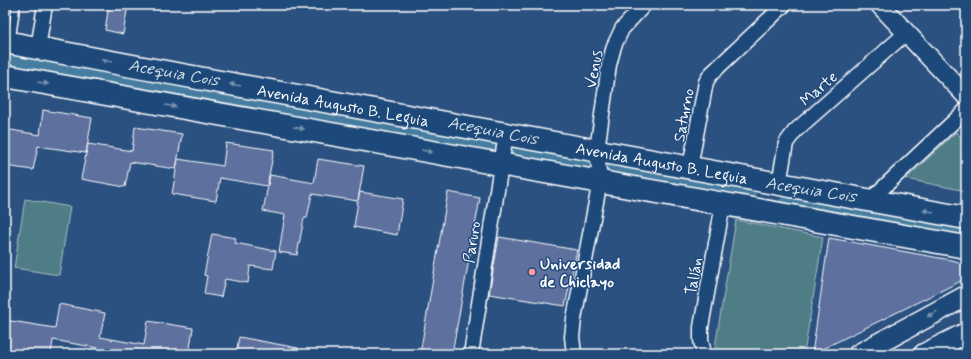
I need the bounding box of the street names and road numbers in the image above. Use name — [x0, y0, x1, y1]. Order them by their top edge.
street label: Venus — [581, 49, 608, 90]
street label: Marte — [796, 67, 842, 111]
street label: Avenida Augusto B. Leguia — [255, 80, 431, 132]
street label: Saturno — [669, 87, 700, 144]
street label: Avenida Augusto B. Leguia — [574, 138, 750, 190]
street label: Paruro — [459, 220, 486, 265]
street label: Tallán — [681, 256, 708, 297]

